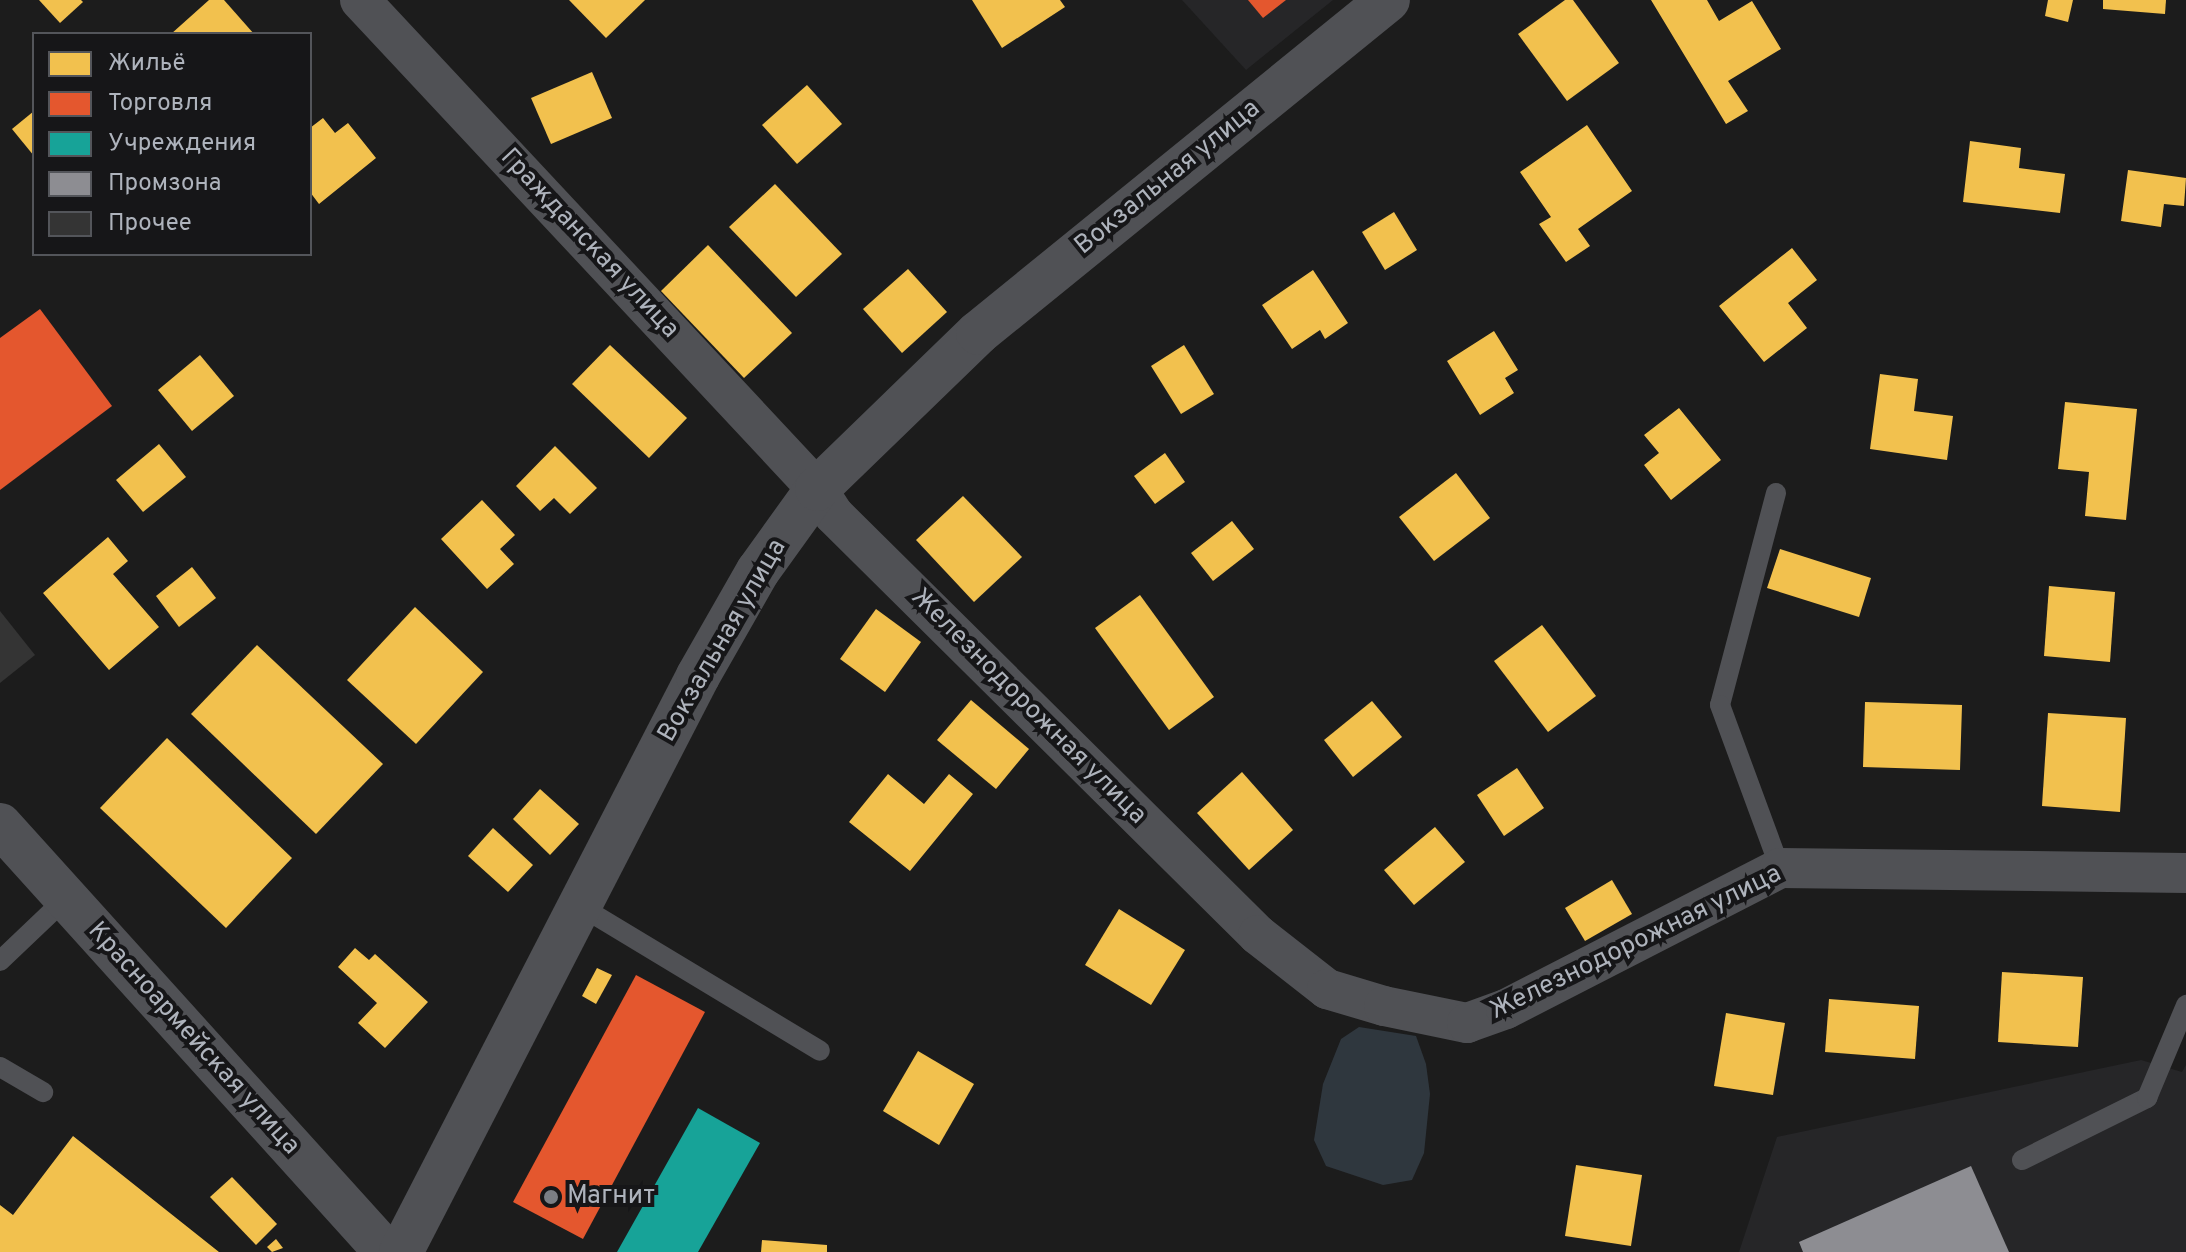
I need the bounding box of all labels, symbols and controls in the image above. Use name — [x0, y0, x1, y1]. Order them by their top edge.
legend — [32, 32, 312, 256]
text: Жильё — [108, 49, 185, 79]
text: Торговля — [108, 89, 212, 119]
street label: Вокзальная улица — [1069, 94, 1267, 262]
text: Учреждения — [108, 129, 256, 159]
street label: Гражданская улица — [493, 143, 685, 345]
text: Промзона — [108, 169, 221, 199]
text: Прочее — [108, 209, 192, 239]
street label: Вокзальная улица — [652, 534, 794, 748]
street label: Железнодорожная улица — [904, 583, 1152, 831]
street label: Железнодорожная улица — [1485, 859, 1787, 1027]
street label: Красноармейская улица — [80, 916, 306, 1162]
place label: Магнит — [567, 1181, 655, 1213]
marker: Магнит — [542, 1188, 560, 1206]

